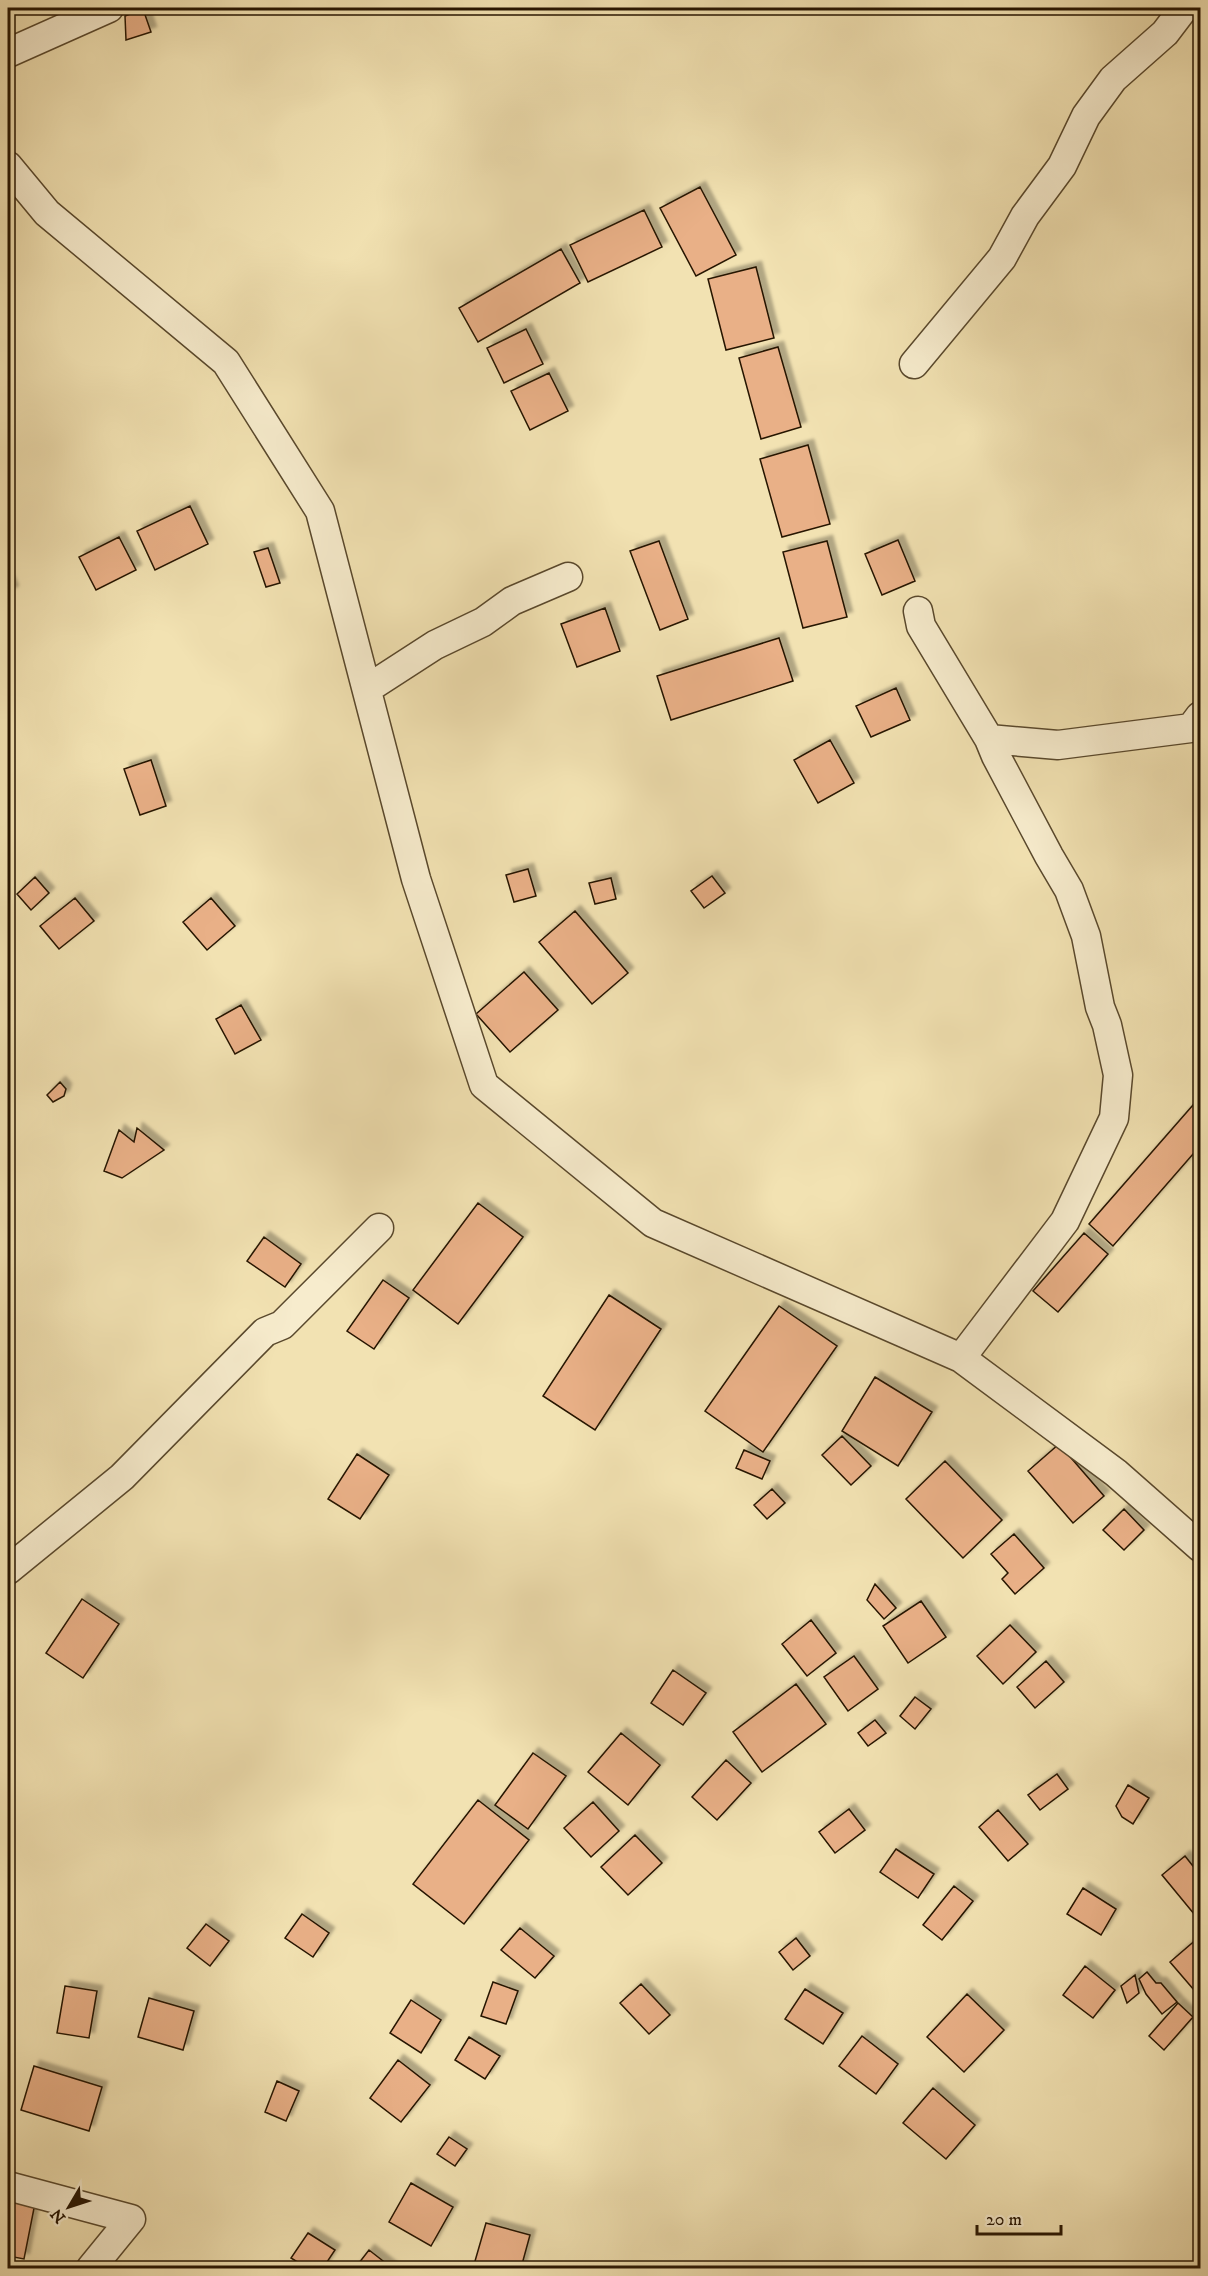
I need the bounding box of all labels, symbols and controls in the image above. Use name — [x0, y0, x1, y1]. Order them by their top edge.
north arrow — [39, 2177, 99, 2237]
scale bar — [977, 2198, 1061, 2236]
text: N — [46, 2204, 70, 2227]
text: 20 m — [986, 2209, 1022, 2231]

